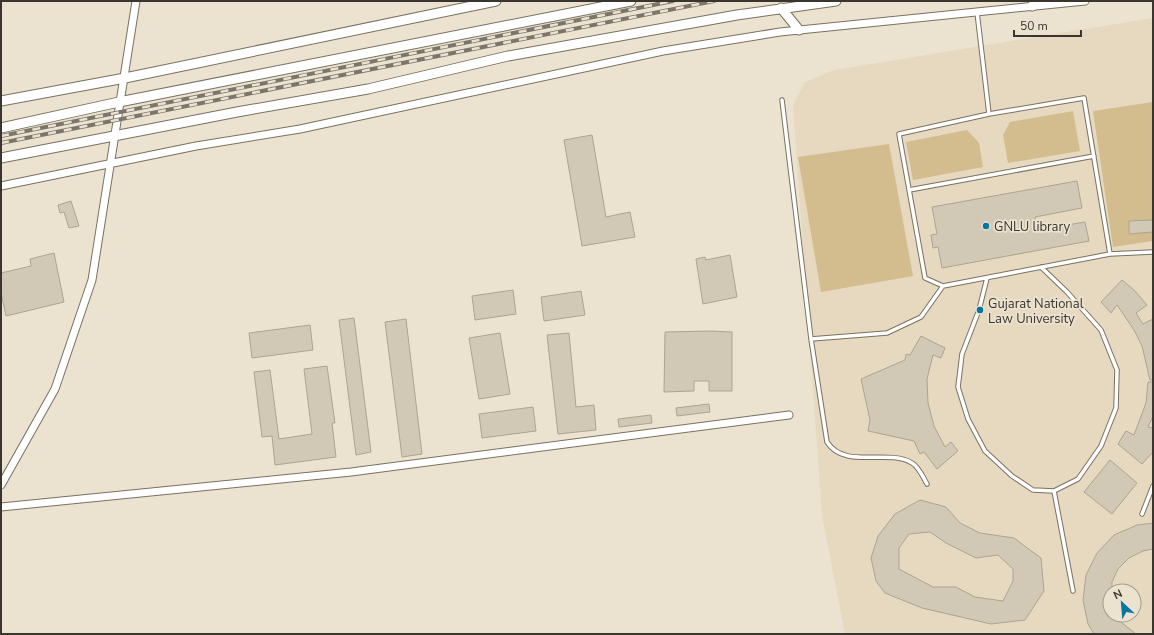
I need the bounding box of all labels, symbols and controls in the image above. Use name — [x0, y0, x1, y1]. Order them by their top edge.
scale bar — [1014, 12, 1081, 38]
text: 50 m — [1020, 18, 1048, 34]
place label: GNLU library — [994, 218, 1071, 236]
marker: GNLU library — [981, 221, 991, 231]
place label: Gujarat National Law University — [988, 295, 1084, 328]
marker: Gujarat National Law University — [975, 305, 985, 315]
north arrow — [1102, 583, 1142, 623]
text: N — [1111, 586, 1125, 603]

